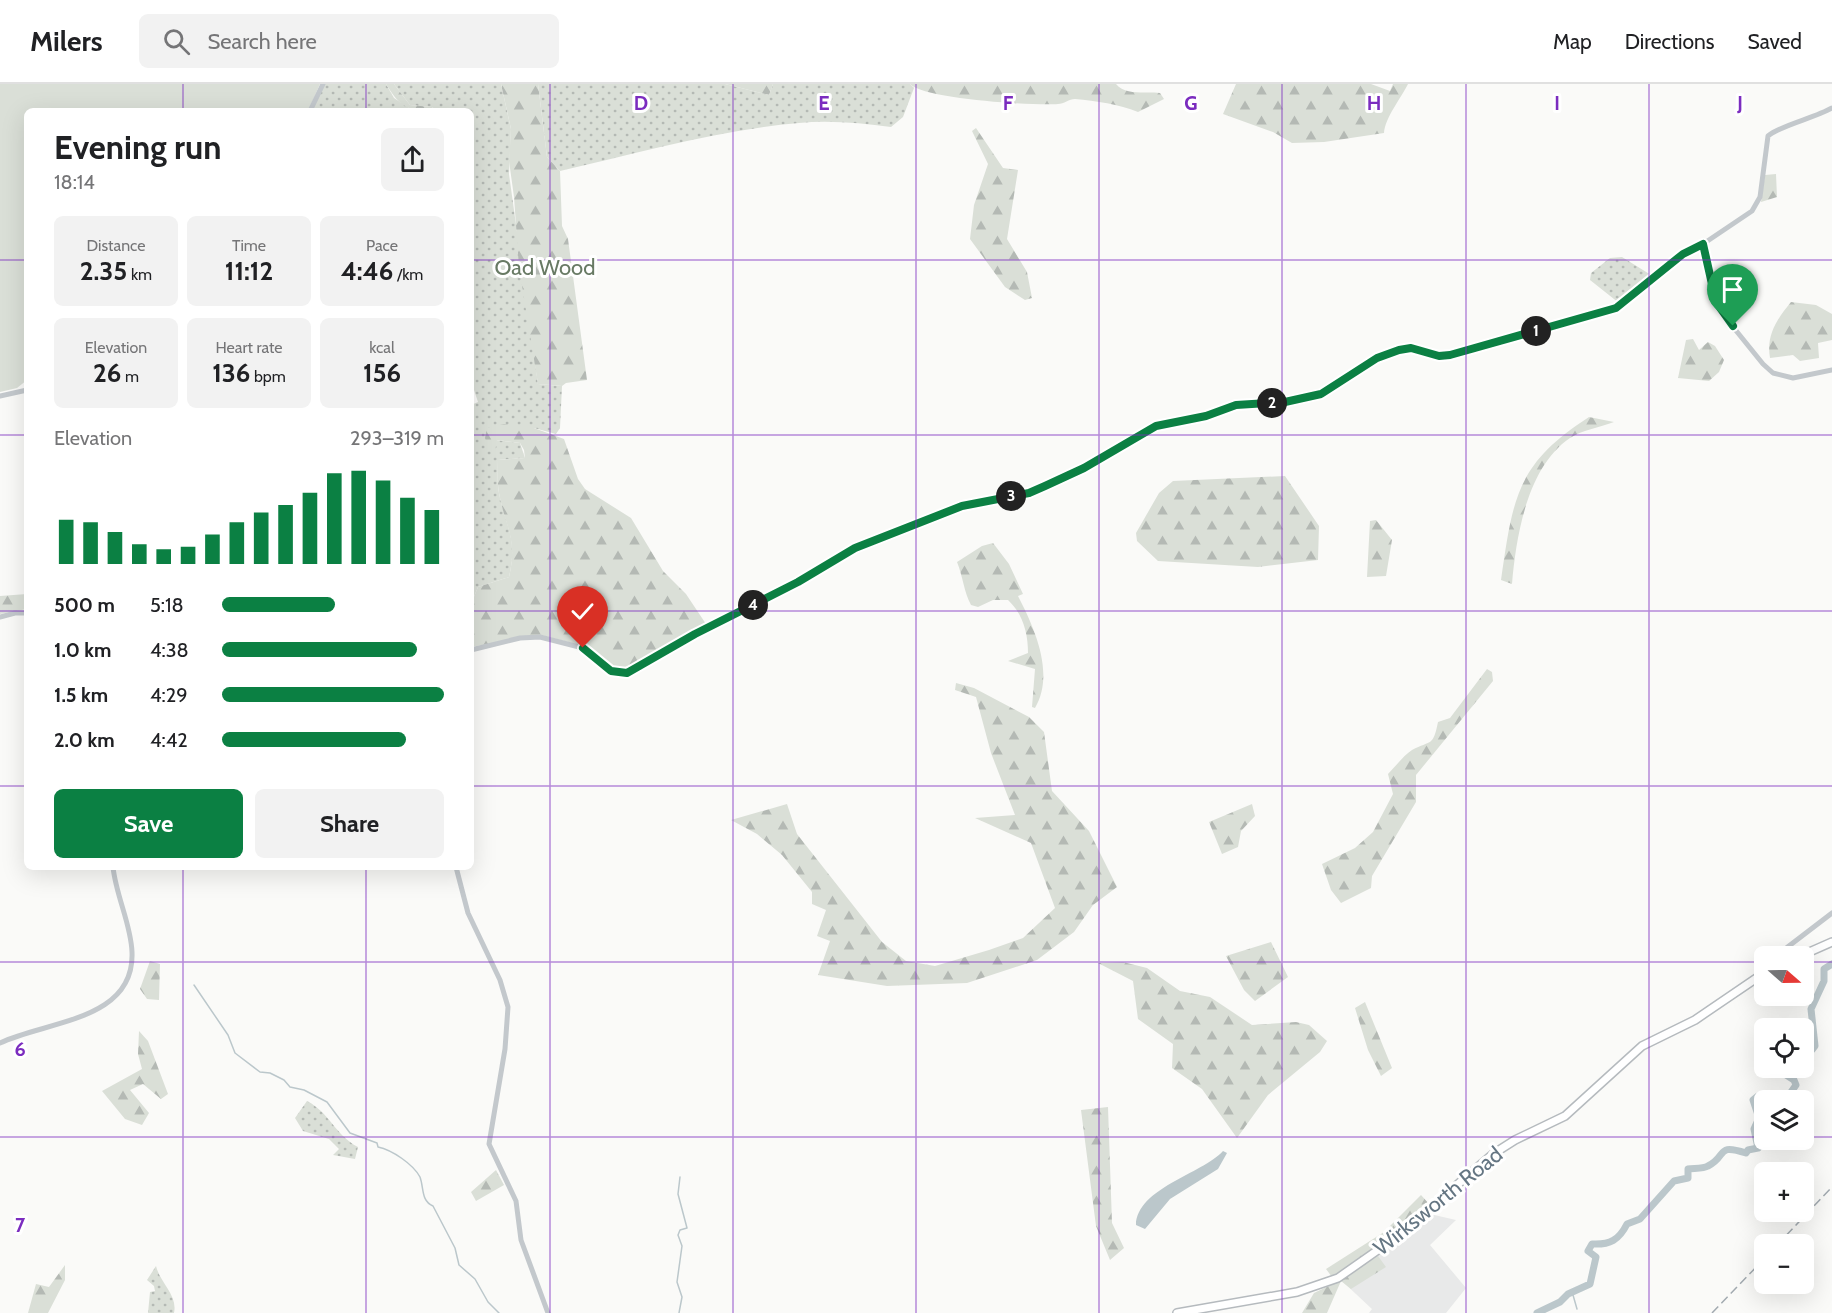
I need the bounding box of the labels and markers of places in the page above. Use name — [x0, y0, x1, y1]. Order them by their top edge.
pin — [1707, 264, 1758, 326]
pin: 1 — [1521, 316, 1551, 346]
pin: 2 — [1257, 388, 1287, 418]
pin: 3 — [996, 481, 1026, 511]
pin — [557, 586, 608, 648]
pin: 4 — [738, 590, 768, 620]

